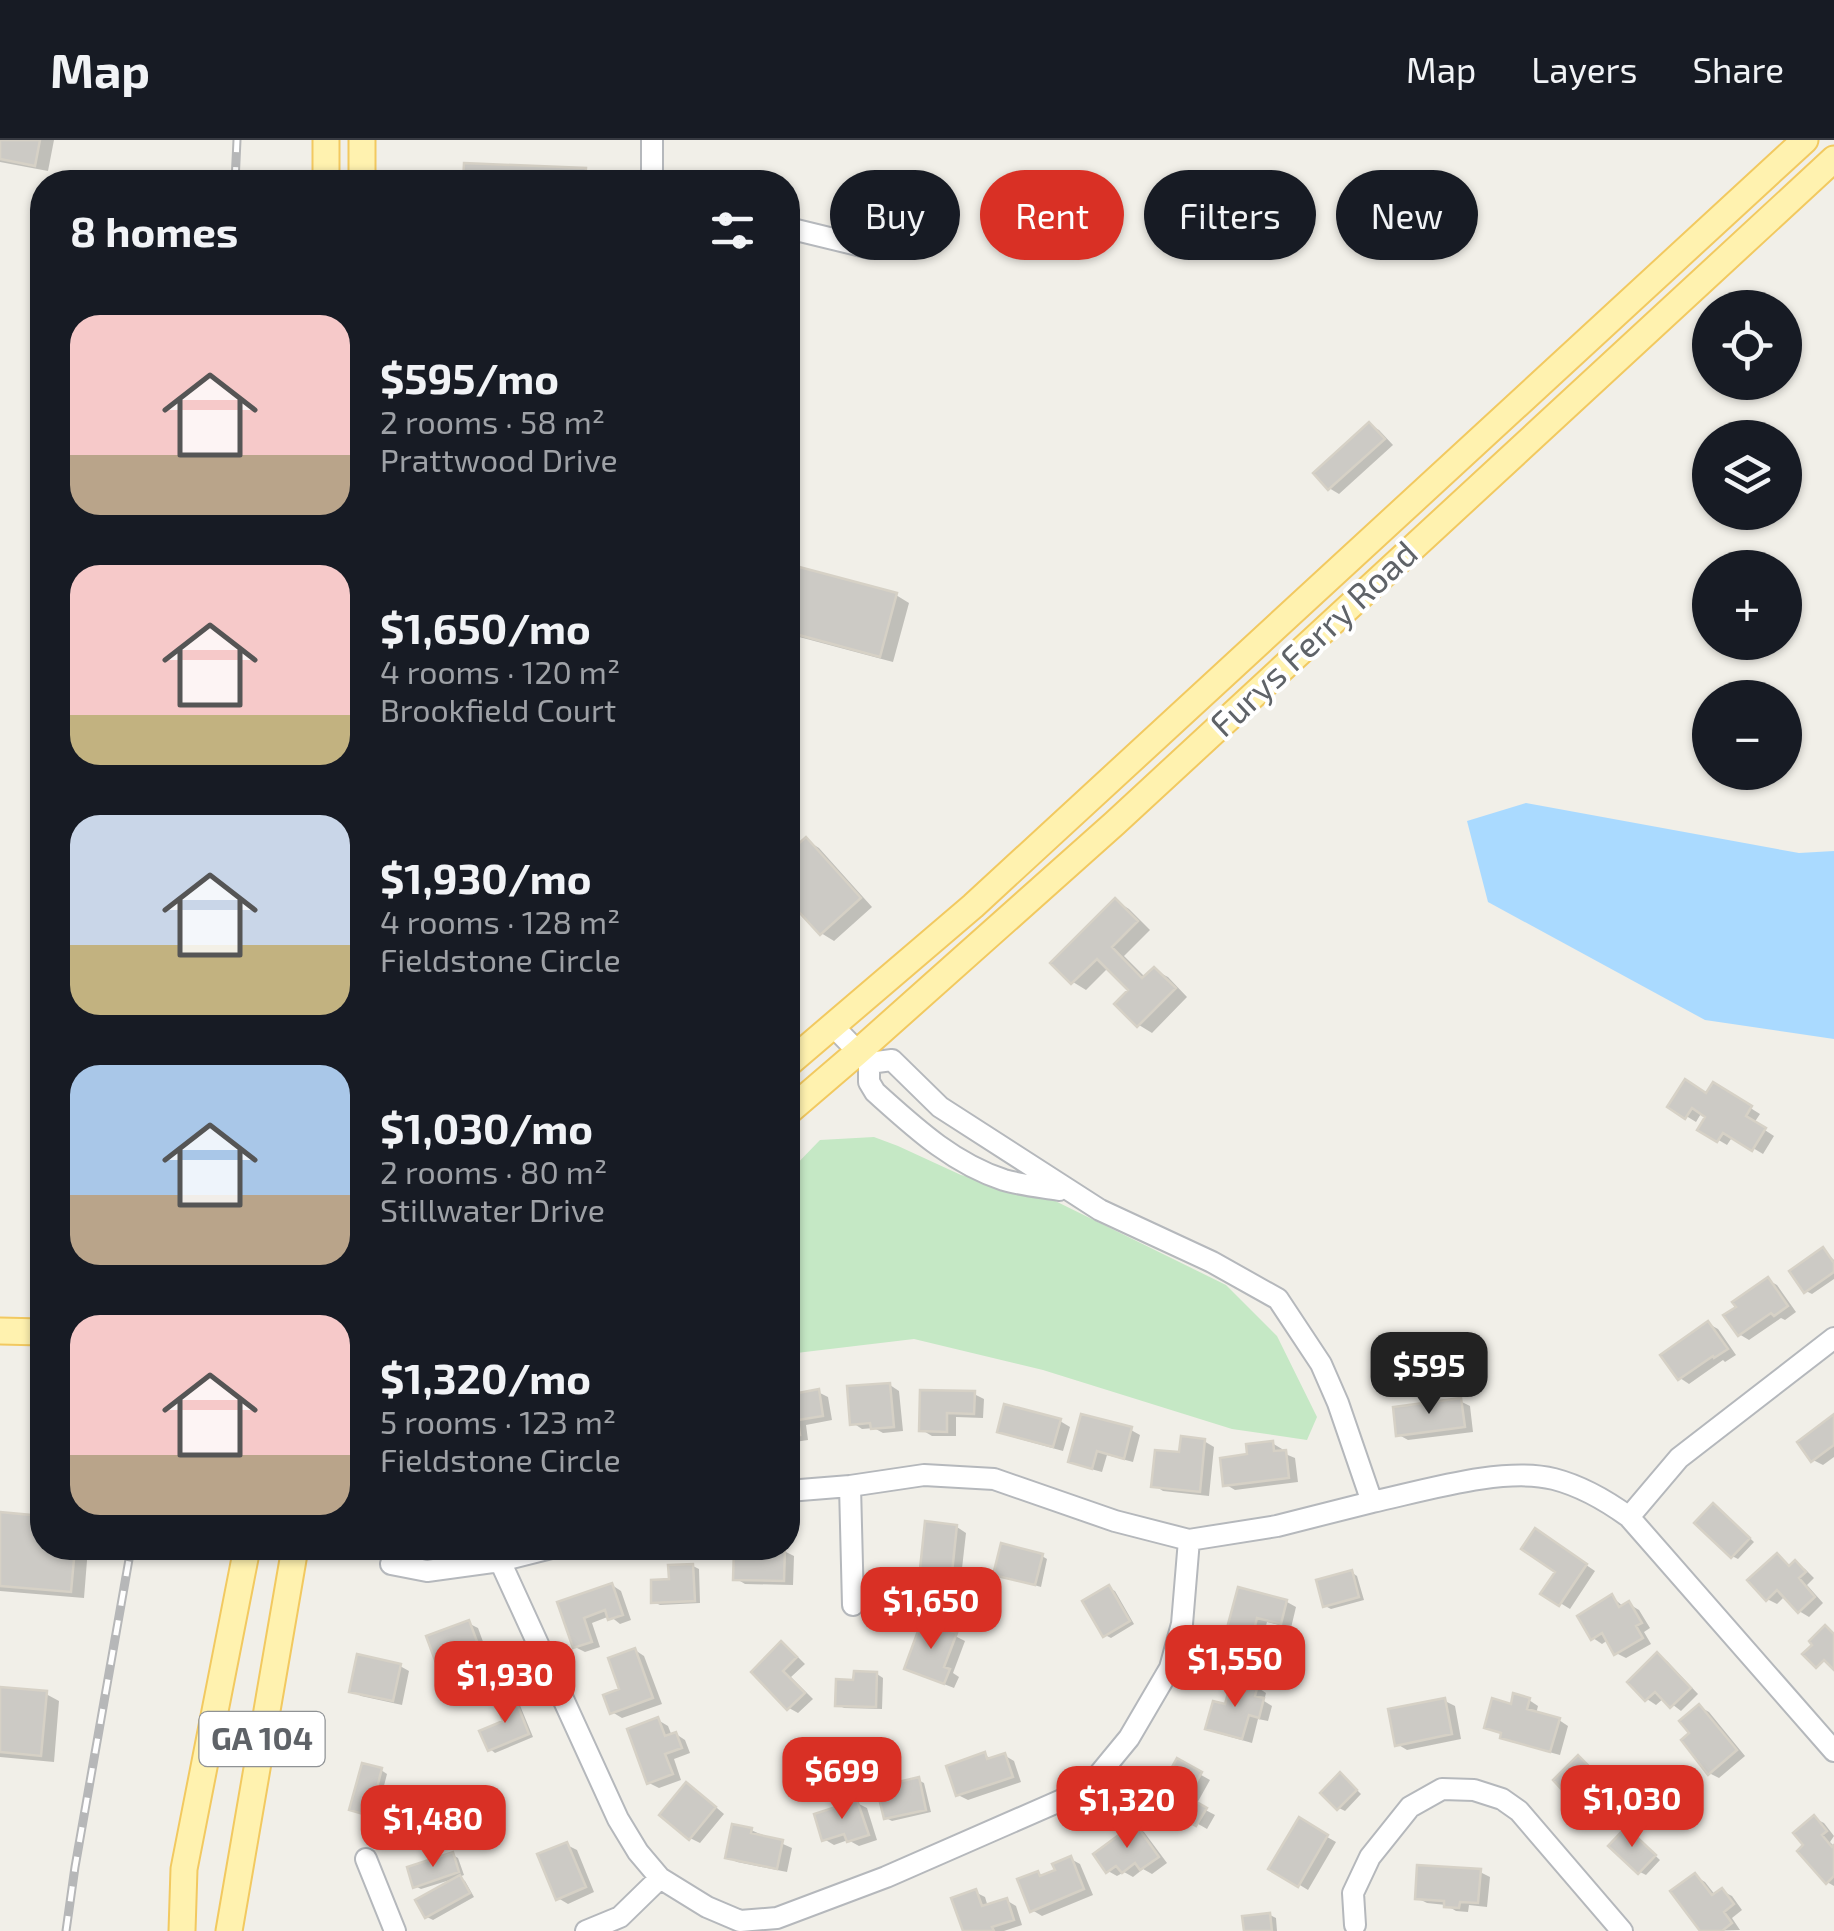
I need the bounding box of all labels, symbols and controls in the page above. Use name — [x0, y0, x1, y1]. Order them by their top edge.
text: Map — [50, 40, 150, 98]
text: Map — [1406, 48, 1476, 90]
text: Layers — [1531, 48, 1637, 90]
text: Share — [1692, 48, 1784, 90]
chip: Buy — [830, 170, 960, 260]
chip: Rent — [980, 170, 1124, 260]
chip: Filters — [1144, 170, 1316, 260]
chip: New — [1336, 170, 1478, 260]
icon: filters — [705, 203, 760, 258]
text: 8 homes — [70, 205, 238, 255]
map controls — [1692, 290, 1802, 790]
button: locate — [1692, 290, 1802, 400]
text: $595/mo — [380, 352, 559, 402]
icon: home — [150, 355, 270, 475]
text: 2 rooms · 58 m² — [380, 402, 605, 440]
button: layers — [1692, 420, 1802, 530]
text: Prattwood Drive — [380, 440, 618, 478]
street label: Furys Ferry Road — [1200, 531, 1425, 744]
button: + — [1692, 550, 1802, 660]
text: $1,650/mo — [380, 602, 591, 652]
icon: home — [150, 605, 270, 725]
text: 4 rooms · 120 m² — [380, 652, 620, 690]
button: − — [1692, 680, 1802, 790]
text: Brookfield Court — [380, 690, 616, 728]
text: $1,930/mo — [380, 852, 591, 902]
icon: home — [150, 855, 270, 975]
text: 4 rooms · 128 m² — [380, 902, 620, 940]
text: Fieldstone Circle — [380, 940, 621, 978]
text: $1,030/mo — [380, 1102, 593, 1152]
icon: home — [150, 1105, 270, 1225]
text: 2 rooms · 80 m² — [380, 1152, 607, 1190]
text: Stillwater Drive — [380, 1190, 605, 1228]
pin: $595 — [1370, 1332, 1488, 1417]
text: $595 — [1393, 1345, 1465, 1383]
text: $1,320/mo — [380, 1352, 591, 1402]
icon: home — [150, 1355, 270, 1475]
text: 5 rooms · 123 m² — [380, 1402, 616, 1440]
text: Fieldstone Circle — [380, 1440, 621, 1478]
pin: $1,650 — [850, 1567, 1012, 1652]
text: $1,650 — [883, 1580, 979, 1618]
pin: $1,550 — [1154, 1625, 1316, 1710]
text: $1,550 — [1187, 1638, 1283, 1676]
pin: $1,930 — [424, 1641, 586, 1726]
text: $1,930 — [456, 1654, 554, 1692]
road number: GA 104 — [200, 1712, 324, 1766]
pin: $699 — [783, 1737, 901, 1822]
text: $699 — [804, 1750, 880, 1788]
pin: $1,030 — [1551, 1765, 1713, 1850]
pin: $1,320 — [1046, 1766, 1208, 1851]
text: $1,030 — [1583, 1778, 1681, 1816]
text: $1,320 — [1078, 1779, 1176, 1817]
pin: $1,480 — [352, 1785, 514, 1870]
text: $1,480 — [383, 1798, 483, 1836]

